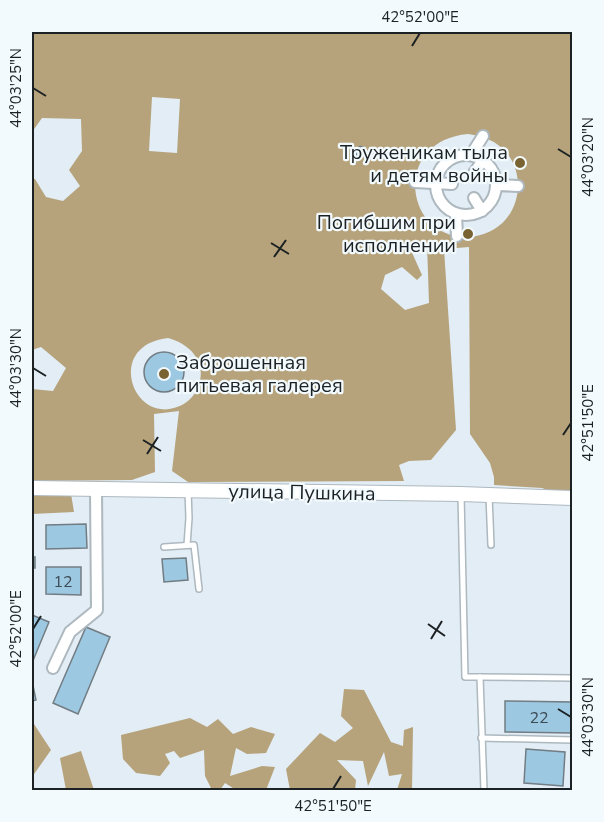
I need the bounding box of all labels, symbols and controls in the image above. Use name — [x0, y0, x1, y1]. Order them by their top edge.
text: 42°52'00"E — [381, 7, 459, 27]
text: 44°03'25"N — [6, 48, 26, 128]
text: 44°03'20"N — [578, 117, 598, 197]
place label: Труженикам тыла и детям войны — [340, 139, 508, 189]
marker: Труженикам тыла и детям войны — [513, 156, 527, 170]
place label: Погибшим при исполнении — [317, 209, 456, 259]
marker: Погибшим при исполнении — [461, 227, 475, 241]
text: 44°03'30"N — [6, 328, 26, 408]
place label: Заброшенная питьевая галерея — [176, 349, 343, 399]
marker: Заброшенная питьевая галерея — [157, 367, 171, 381]
text: 42°51'50"E — [578, 384, 598, 462]
street label: улица Пушкина — [228, 478, 376, 507]
house number: 12 — [53, 571, 73, 593]
text: 42°52'00"E — [6, 590, 26, 668]
text: 44°03'30"N — [578, 677, 598, 757]
house number: 22 — [529, 707, 549, 729]
text: 42°51'50"E — [294, 796, 372, 816]

